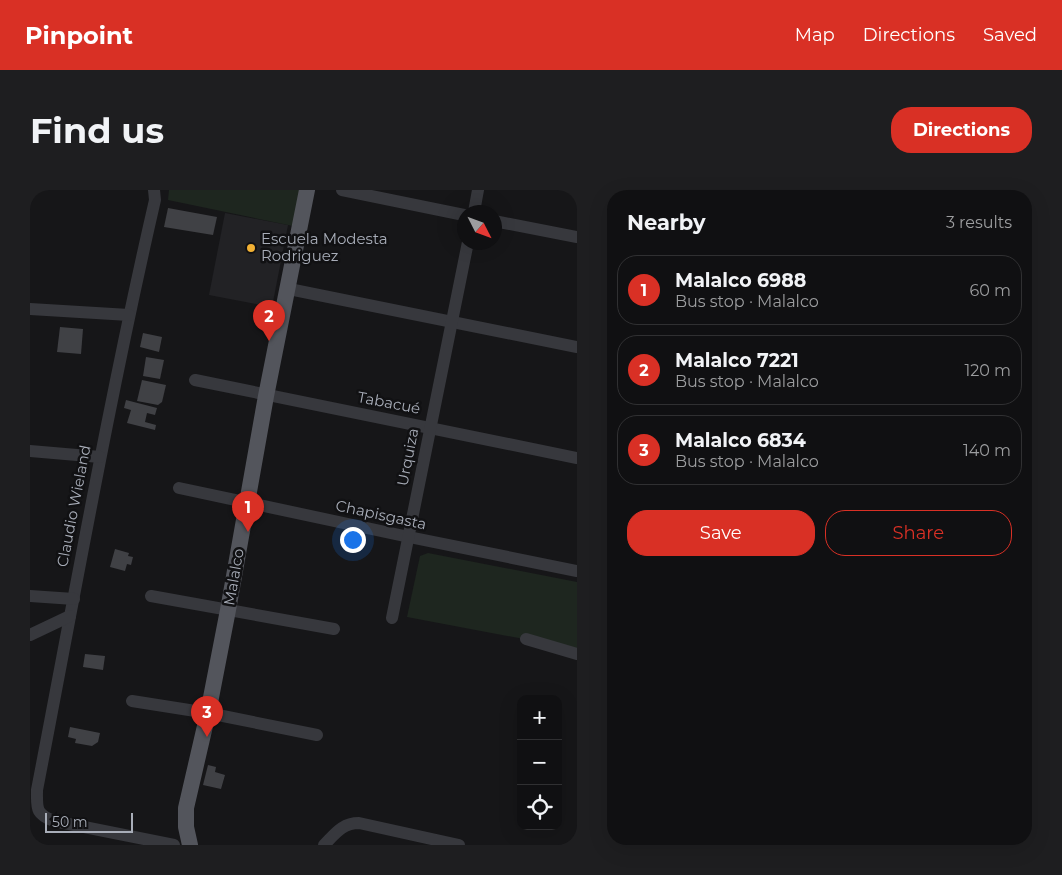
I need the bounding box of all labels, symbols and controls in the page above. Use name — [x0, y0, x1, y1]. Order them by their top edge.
text: Pinpoint — [25, 21, 133, 50]
text: Map — [795, 24, 835, 46]
text: Directions — [863, 24, 955, 46]
text: Saved — [983, 24, 1037, 46]
button: Directions — [891, 107, 1032, 153]
text: Find us — [30, 109, 164, 152]
north arrow — [457, 205, 502, 250]
text: Nearby — [627, 210, 706, 235]
text: 3 results — [946, 213, 1012, 232]
place label: Escuela Modesta Rodriguez — [261, 229, 388, 265]
marker: Escuela Modesta Rodriguez — [245, 242, 257, 254]
text: Malalco 6988 — [675, 269, 806, 292]
text: 1 — [641, 281, 647, 300]
text: 60 m — [969, 281, 1011, 300]
text: Bus stop · Malalco — [675, 292, 819, 311]
pin: 2 — [253, 300, 285, 341]
text: Malalco 7221 — [675, 349, 799, 372]
text: 2 — [639, 361, 649, 380]
text: 120 m — [964, 361, 1011, 380]
text: Bus stop · Malalco — [675, 372, 819, 391]
street label: Tabacué — [356, 387, 422, 418]
street label: Urquiza — [393, 426, 422, 487]
text: Malalco 6834 — [675, 429, 806, 452]
text: 3 — [639, 441, 649, 460]
text: 140 m — [963, 441, 1011, 460]
street label: Claudio Wieland — [52, 443, 95, 569]
text: Bus stop · Malalco — [675, 452, 819, 471]
pin: 1 — [232, 491, 264, 532]
street label: Chapisgasta — [334, 496, 428, 533]
button: Save — [627, 510, 815, 556]
button: Share — [825, 510, 1012, 556]
your location — [340, 527, 366, 553]
street label: Malalco — [219, 547, 248, 607]
map controls — [517, 695, 562, 830]
button: + — [517, 695, 562, 740]
pin: 3 — [191, 696, 223, 737]
button: − — [517, 740, 562, 785]
button: locate — [517, 785, 562, 830]
scale bar — [45, 810, 132, 833]
text: 50 m — [52, 813, 88, 831]

